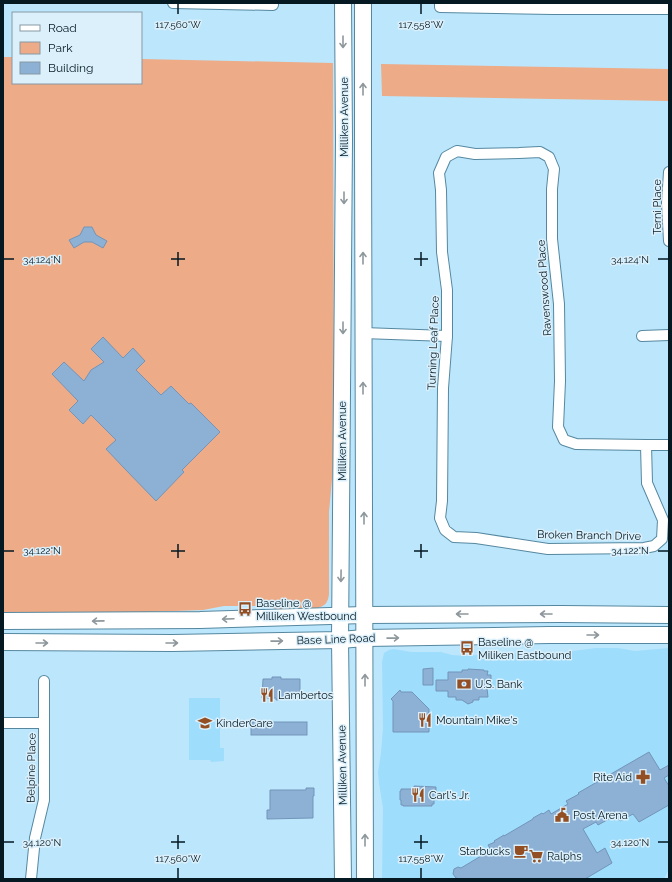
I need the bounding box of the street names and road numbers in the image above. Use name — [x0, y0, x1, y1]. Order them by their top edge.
street label: Milliken Avenue — [338, 77, 351, 157]
street label: Terni Place — [651, 179, 664, 235]
street label: Ravenswood Place — [535, 239, 554, 337]
street label: Turning Leaf Place — [425, 295, 442, 390]
street label: Milliken Avenue — [336, 401, 349, 481]
street label: Broken Branch Drive — [537, 528, 642, 543]
street label: Base Line Road — [296, 632, 376, 647]
street label: Milliken Avenue — [335, 724, 350, 805]
street label: Belpine Place — [24, 732, 39, 803]

